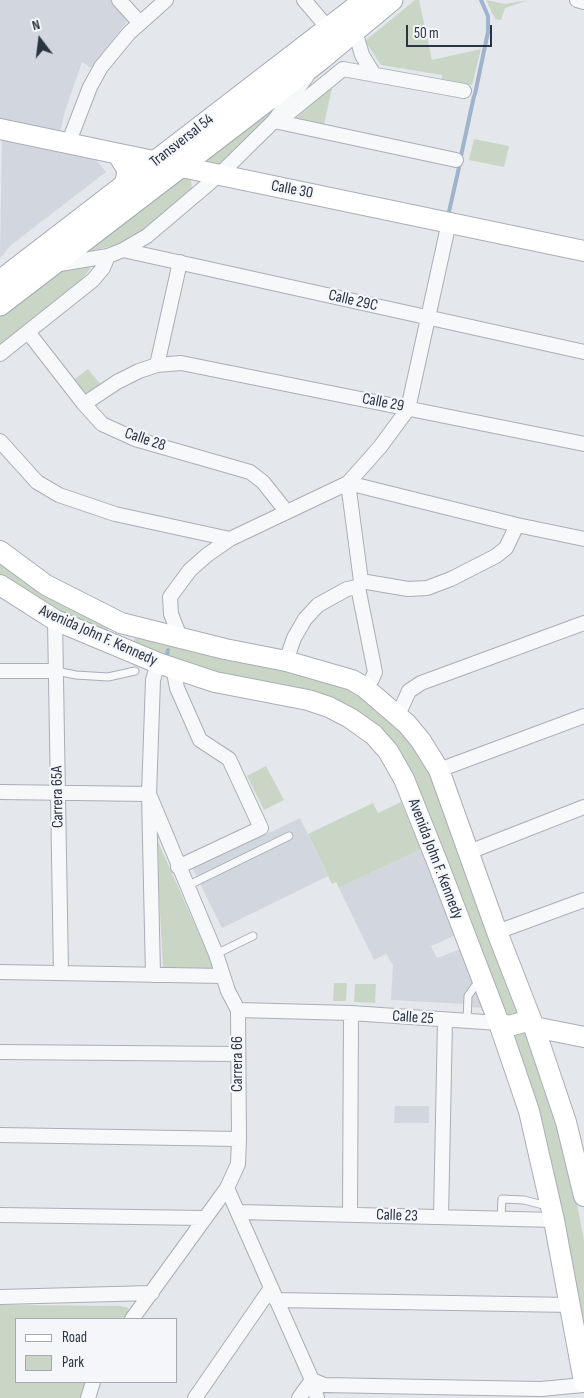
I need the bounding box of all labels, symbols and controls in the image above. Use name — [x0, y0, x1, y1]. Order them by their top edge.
north arrow — [15, 15, 65, 65]
scale bar — [409, 15, 495, 47]
text: N — [30, 16, 42, 34]
text: 50 m — [414, 24, 439, 43]
street label: Transversal 54 — [146, 110, 218, 172]
street label: Calle 30 — [269, 177, 315, 203]
street label: Calle 29C — [326, 286, 380, 316]
street label: Calle 29 — [360, 390, 406, 416]
street label: Calle 28 — [122, 424, 168, 456]
street label: Avenida John F. Kennedy — [36, 601, 160, 671]
street label: Carrera 65A — [48, 766, 68, 828]
street label: Avenida John F. Kennedy — [403, 796, 467, 922]
street label: Calle 25 — [392, 1007, 434, 1029]
street label: Carrera 66 — [228, 1036, 248, 1092]
street label: Calle 23 — [376, 1206, 418, 1226]
legend — [15, 1318, 178, 1383]
text: Road — [62, 1328, 87, 1347]
text: Park — [62, 1353, 84, 1372]

